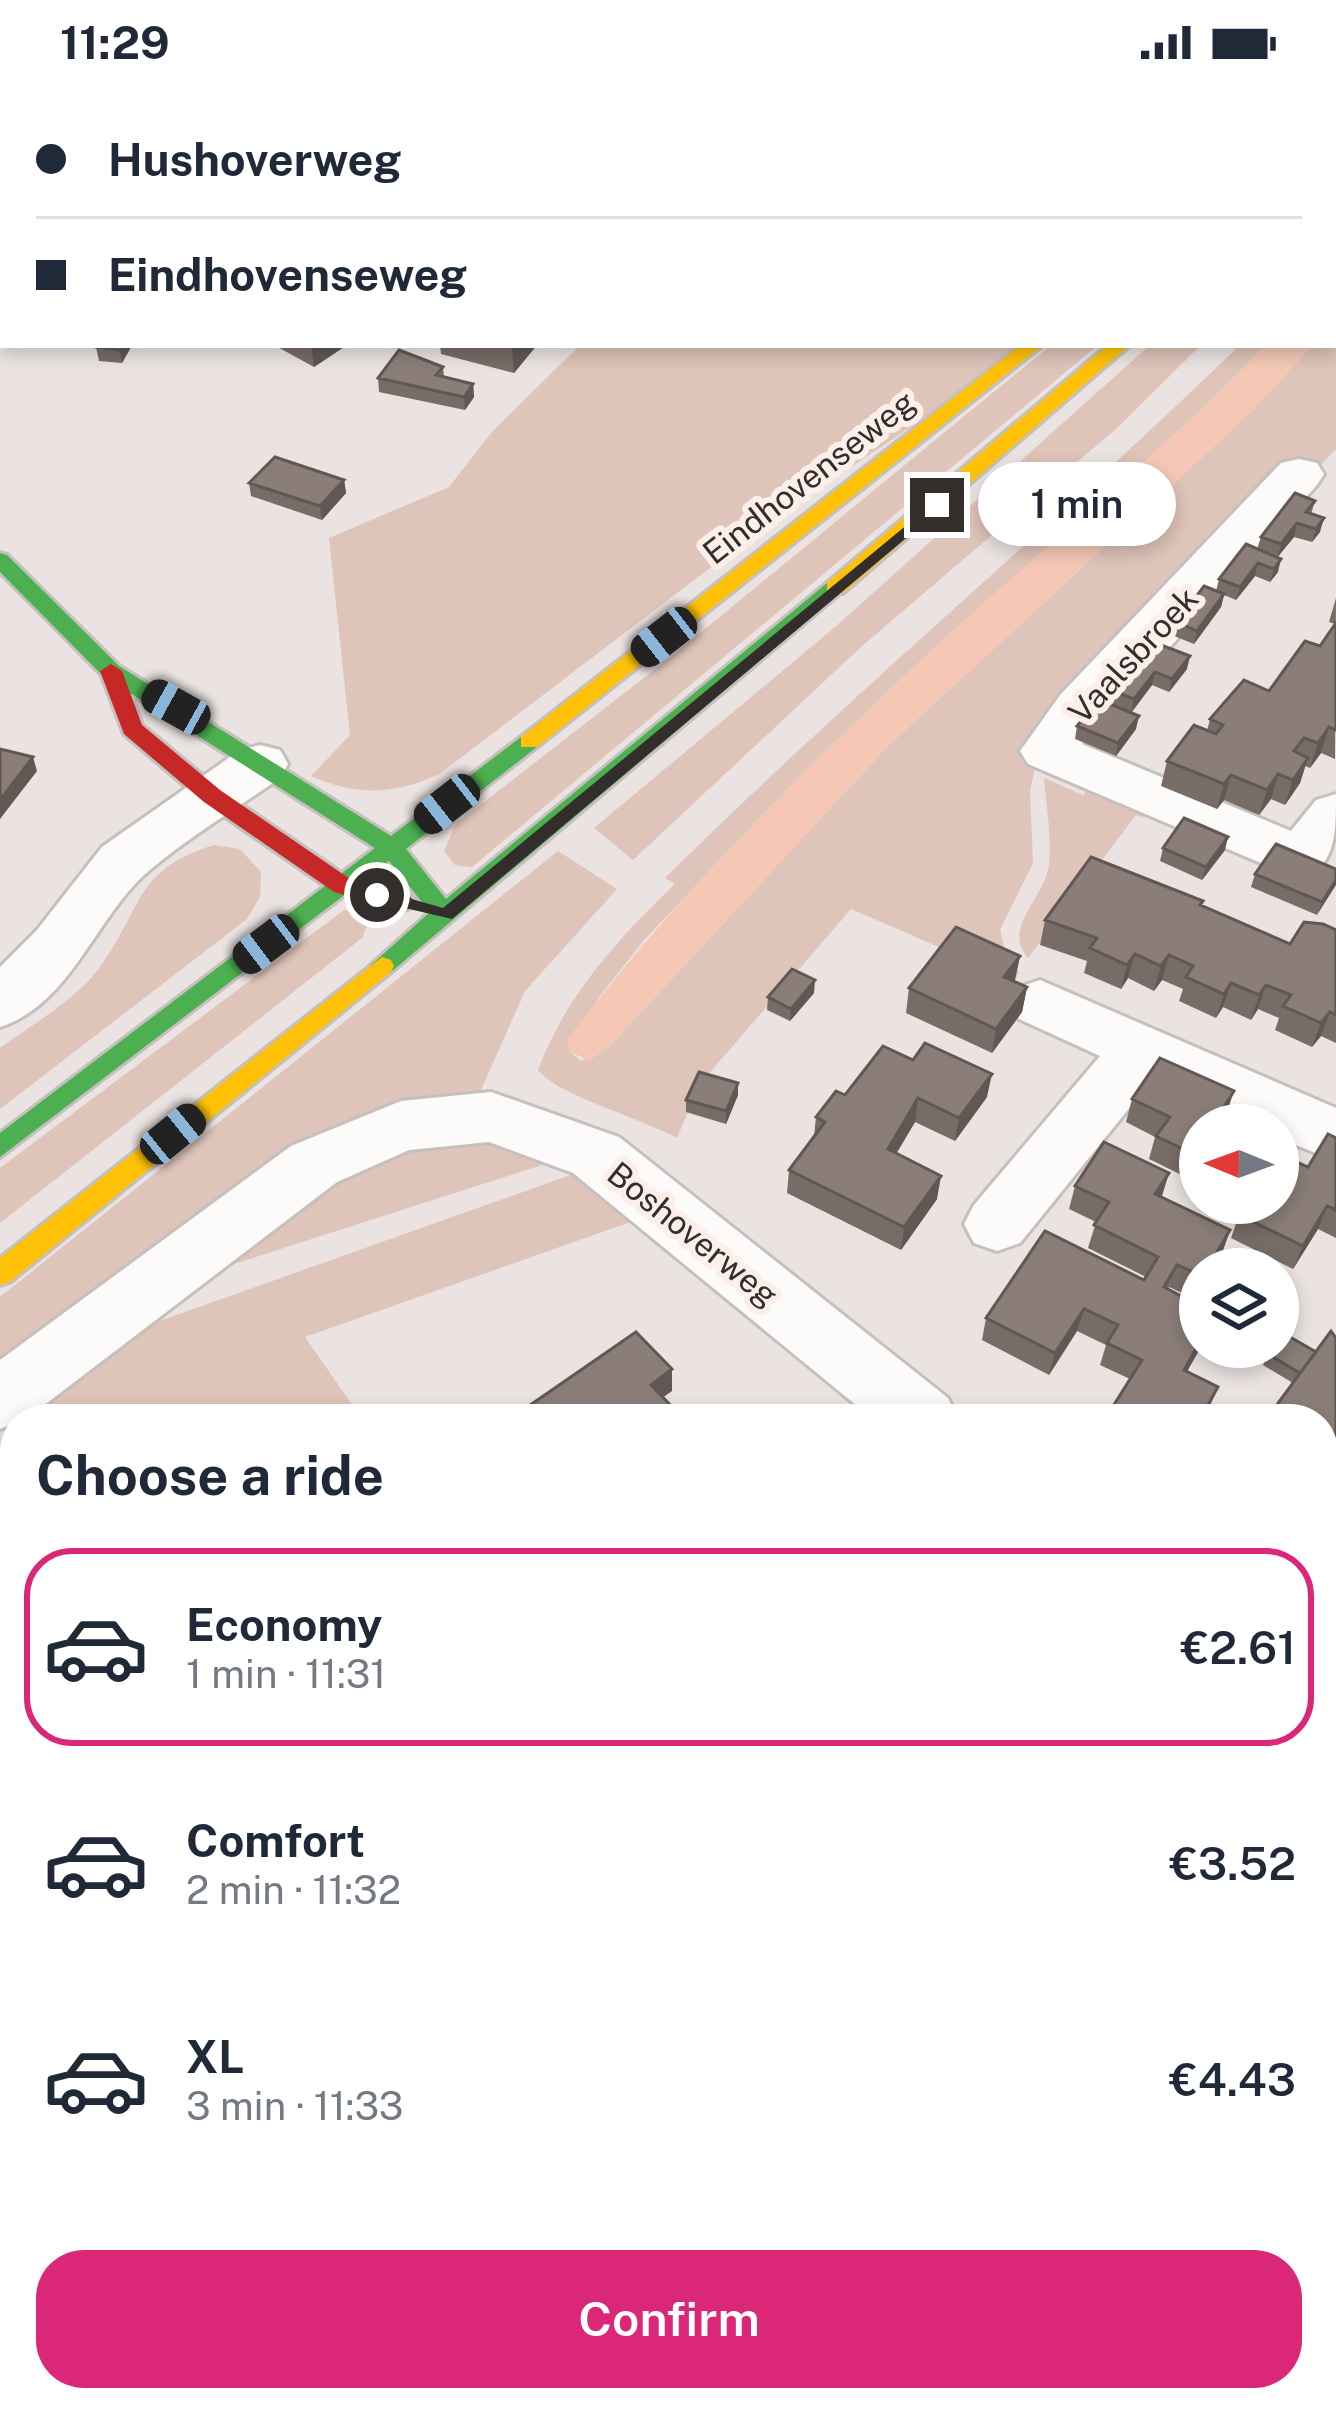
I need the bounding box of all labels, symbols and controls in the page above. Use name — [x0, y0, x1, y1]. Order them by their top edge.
text: 11:29 — [60, 16, 170, 69]
text: Hushoverweg — [108, 133, 401, 186]
text: Eindhovenseweg — [108, 248, 467, 301]
street label: Eindhovenseweg — [696, 383, 922, 571]
callout: 1 min — [979, 463, 1177, 547]
route end — [910, 478, 964, 532]
text: 1 min — [1031, 481, 1123, 527]
street label: Vaalsbroek — [1061, 579, 1205, 731]
car — [625, 601, 703, 673]
car — [136, 674, 216, 740]
car — [408, 768, 486, 840]
route start — [350, 868, 404, 922]
car — [226, 908, 306, 980]
car — [134, 1097, 212, 1171]
north arrow — [1179, 1104, 1299, 1224]
map controls — [1179, 1104, 1299, 1368]
street label: Boshoverweg — [600, 1154, 786, 1314]
button: layers — [1179, 1248, 1299, 1368]
text: Choose a ride — [36, 1444, 384, 1507]
icon: car — [42, 1593, 150, 1701]
text: Economy — [186, 1598, 382, 1651]
text: €2.61 — [1181, 1621, 1296, 1674]
text: 1 min · 11:31 — [186, 1651, 386, 1697]
icon: car — [42, 1809, 150, 1917]
text: Comfort — [186, 1814, 365, 1867]
text: €3.52 — [1170, 1837, 1296, 1890]
text: 2 min · 11:32 — [186, 1867, 401, 1913]
icon: car — [42, 2025, 150, 2133]
text: XL — [186, 2030, 244, 2083]
text: €4.43 — [1170, 2053, 1296, 2106]
text: 3 min · 11:33 — [186, 2083, 403, 2129]
button: Confirm — [36, 2250, 1302, 2388]

